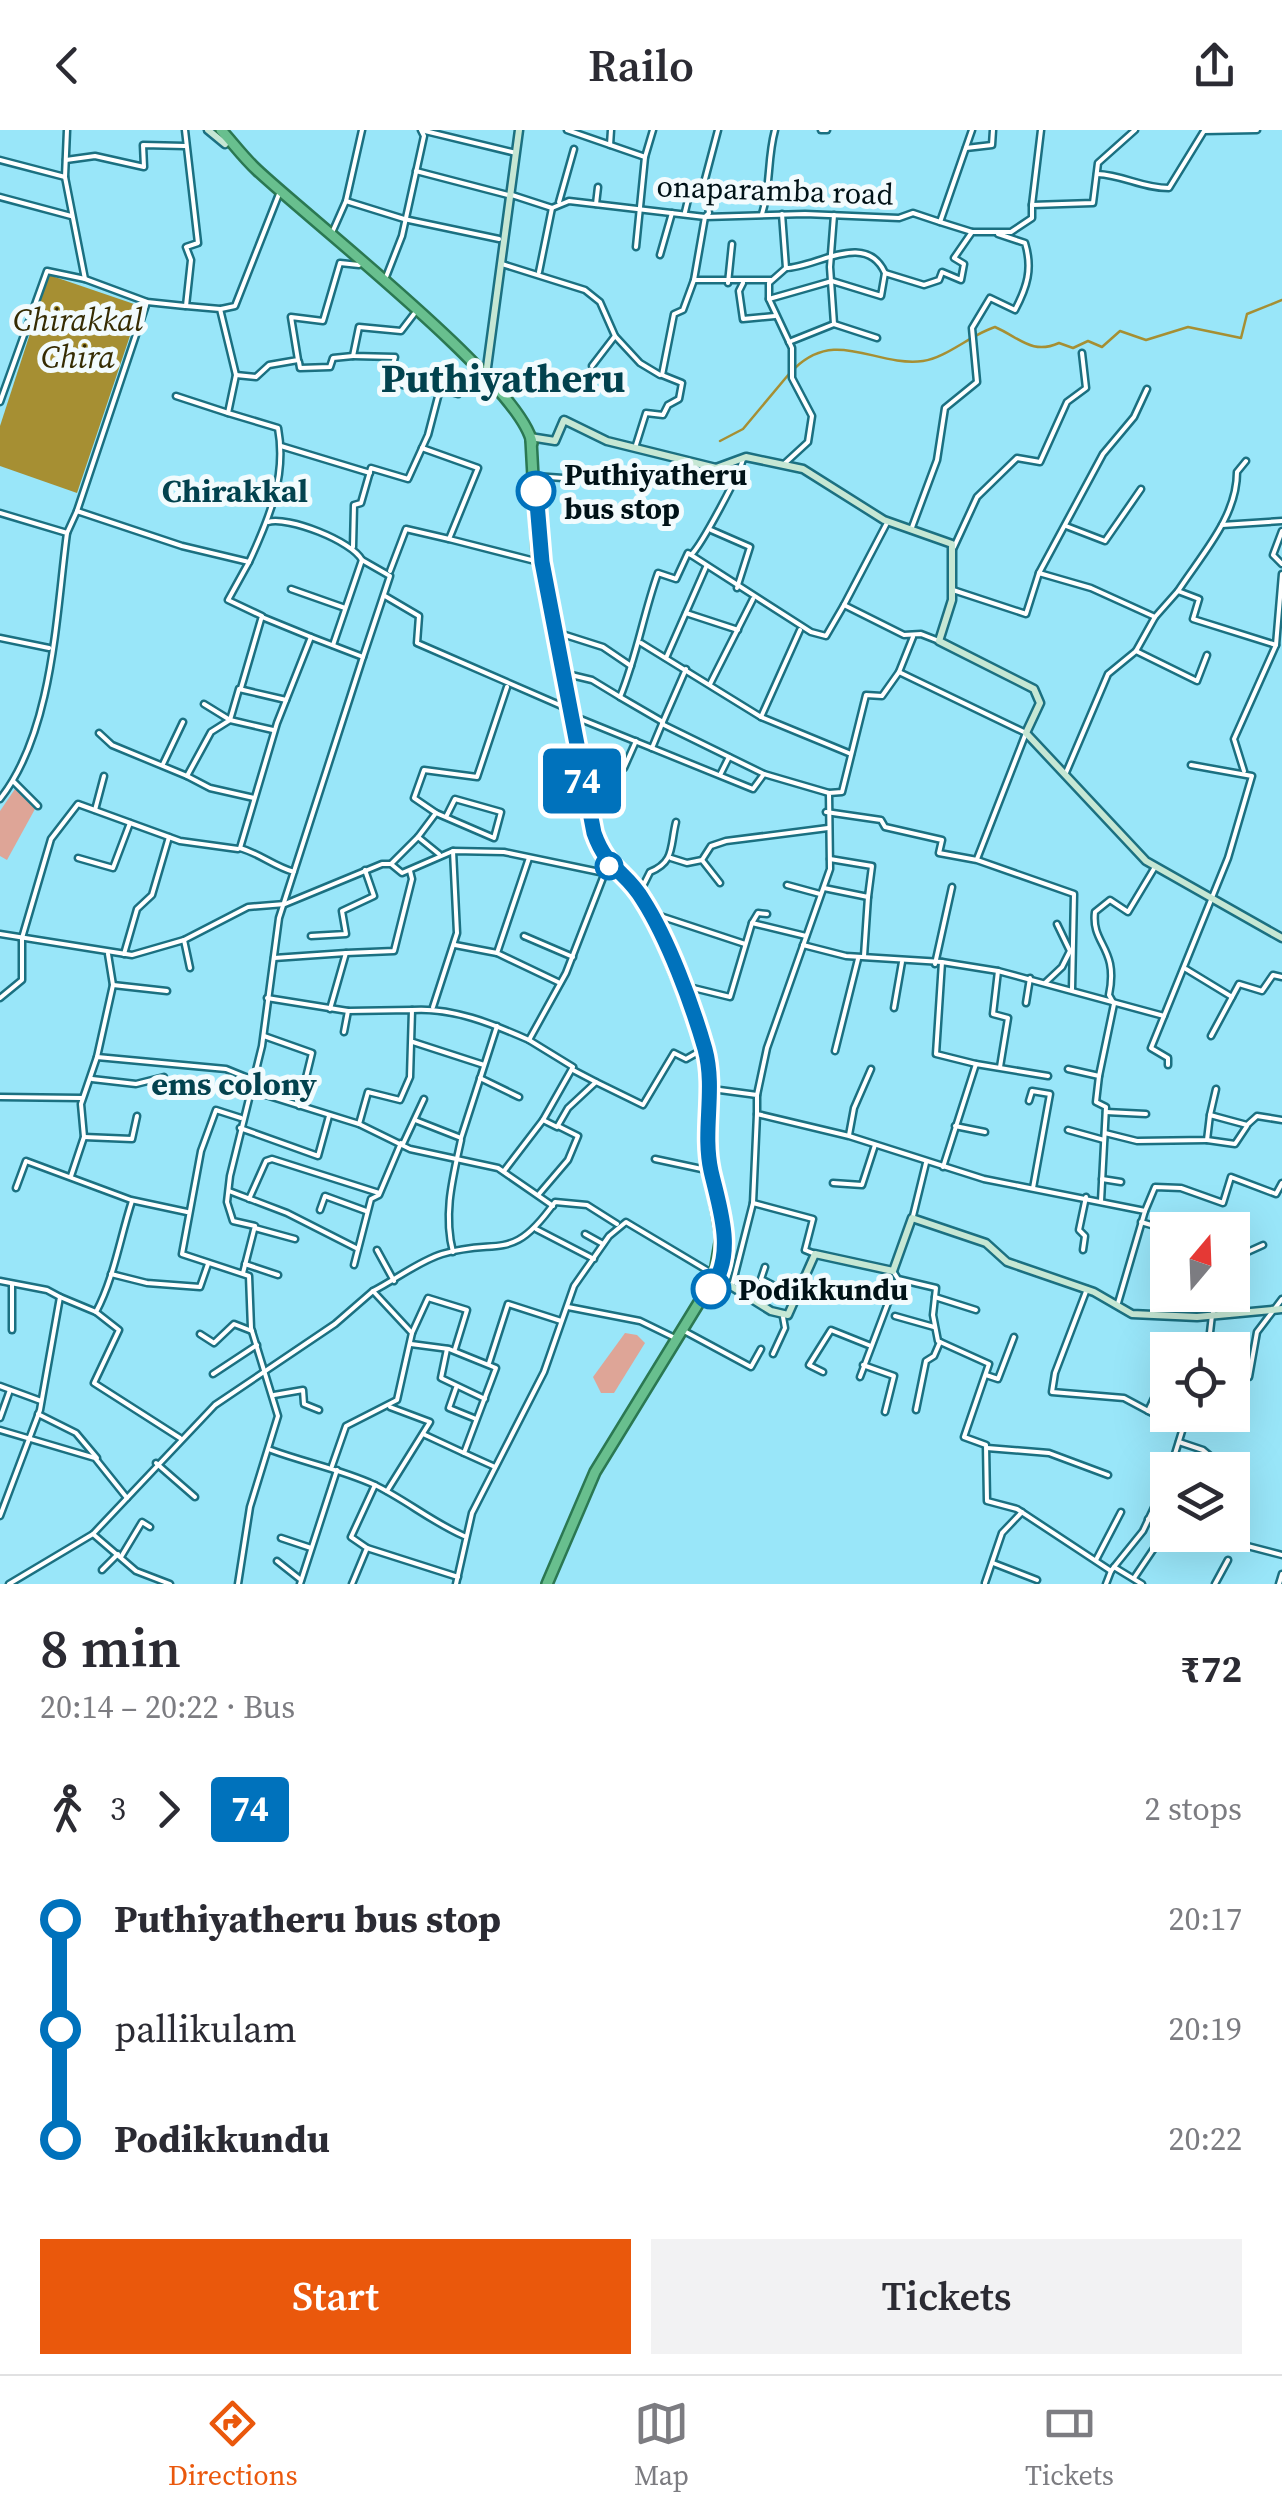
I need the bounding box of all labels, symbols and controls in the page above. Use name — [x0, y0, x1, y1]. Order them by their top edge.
text: Railo — [588, 34, 694, 96]
icon: back — [40, 38, 95, 93]
icon: share — [1187, 38, 1242, 93]
street label: onaparamba road — [656, 165, 894, 215]
water label: Chirakkal Chira — [13, 298, 143, 379]
district label: Puthiyatheru — [381, 351, 625, 405]
place label: Puthiyatheru bus stop — [564, 454, 747, 529]
district label: Chirakkal — [162, 469, 308, 513]
marker: Puthiyatheru bus stop — [517, 472, 555, 510]
line badge: 74 — [537, 748, 627, 814]
text: 74 — [563, 757, 601, 805]
unlabelled marker — [596, 853, 622, 879]
district label: ems colony — [151, 1062, 317, 1106]
north arrow — [1150, 1212, 1250, 1312]
map controls — [1150, 1212, 1250, 1552]
place label: Podikkundu — [738, 1269, 908, 1310]
marker: Podikkundu — [692, 1270, 730, 1308]
button: locate — [1150, 1332, 1250, 1432]
button: layers — [1150, 1452, 1250, 1552]
text: 8 min — [40, 1610, 181, 1685]
text: ₹72 — [1180, 1643, 1242, 1695]
text: 20:14 – 20:22 · Bus — [40, 1685, 295, 1729]
icon: walk — [40, 1782, 95, 1837]
icon: forward — [141, 1782, 196, 1837]
text: 74 — [231, 1785, 269, 1833]
text: 3 — [110, 1787, 126, 1831]
text: 2 stops — [1144, 1787, 1242, 1831]
text: Puthiyatheru bus stop — [114, 1893, 501, 1945]
text: 20:17 — [1168, 1897, 1242, 1941]
text: pallikulam — [114, 2003, 297, 2055]
text: 20:19 — [1168, 2007, 1242, 2051]
text: Podikkundu — [114, 2113, 330, 2165]
text: 20:22 — [1168, 2117, 1242, 2161]
button: Start — [40, 2239, 631, 2354]
button: Tickets — [651, 2239, 1242, 2354]
tab: Directions — [168, 2396, 298, 2494]
tab: Map — [634, 2396, 689, 2494]
tab: Tickets — [1025, 2396, 1114, 2494]

